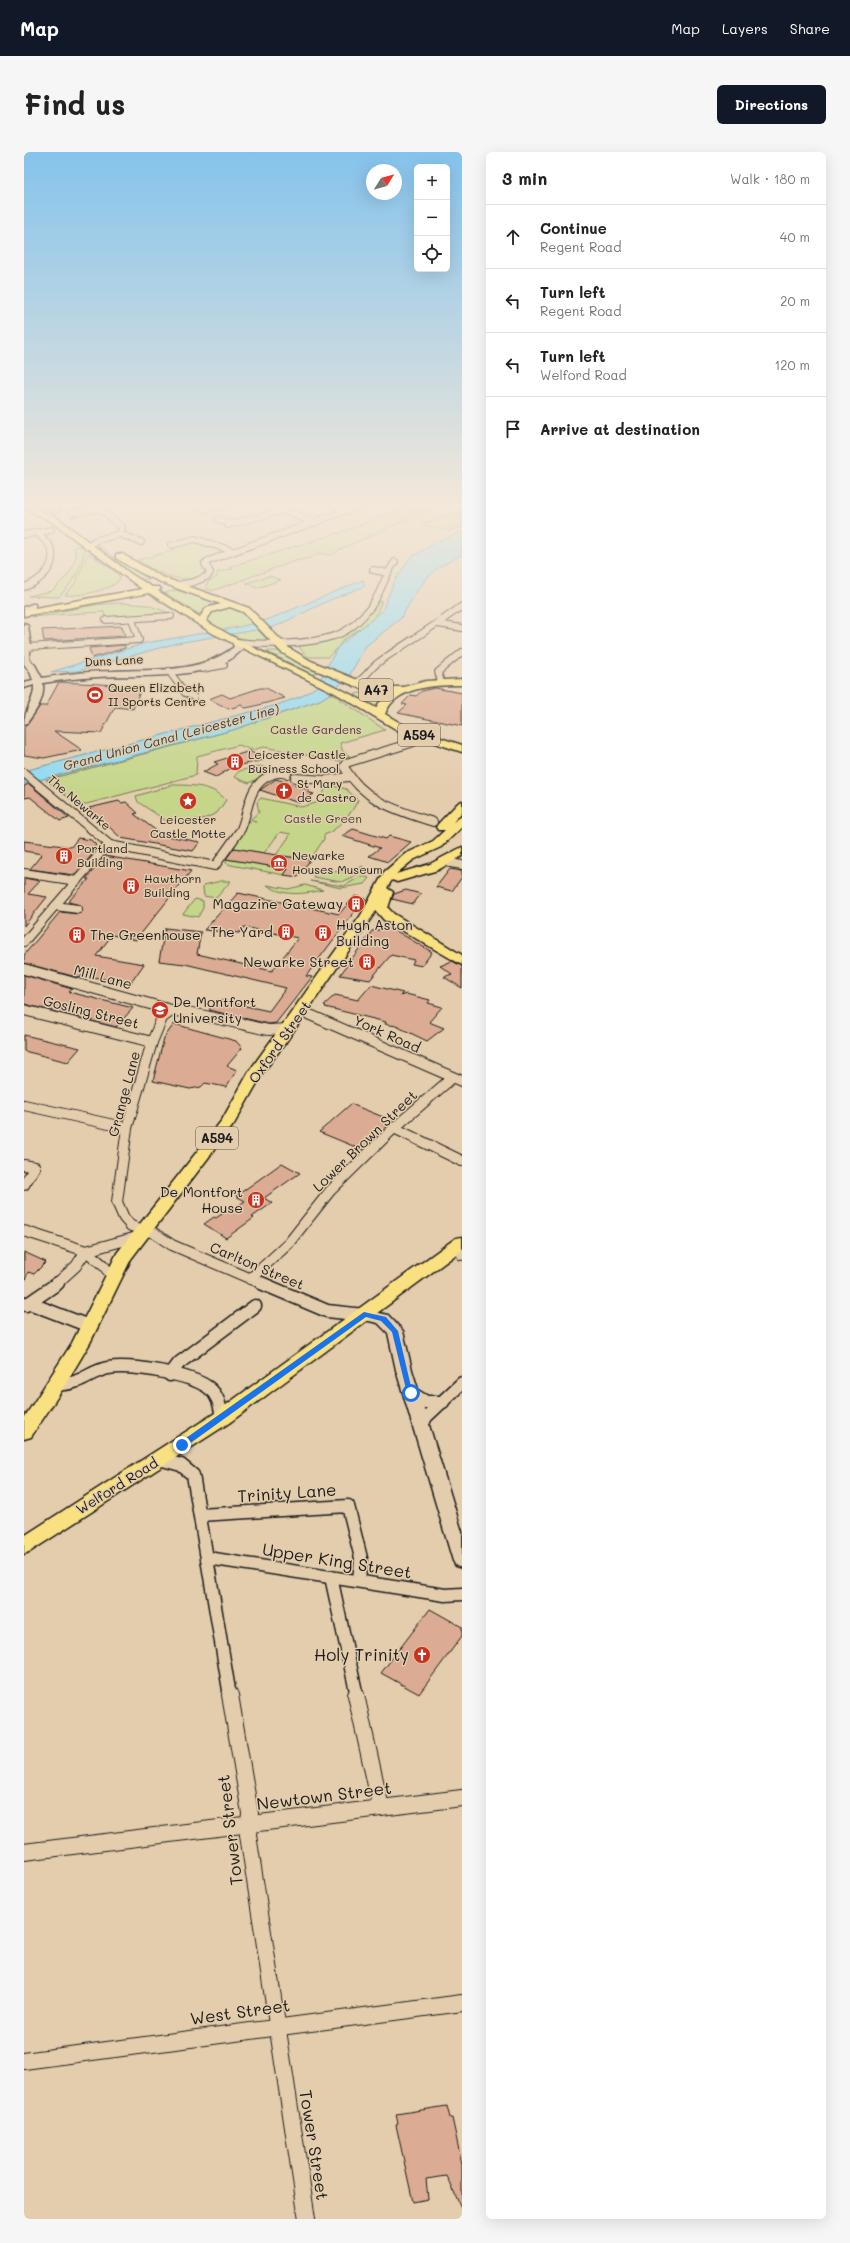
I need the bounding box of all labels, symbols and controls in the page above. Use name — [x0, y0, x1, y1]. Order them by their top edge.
text: Map — [20, 16, 59, 41]
text: Map — [671, 19, 700, 38]
text: Layers — [722, 19, 768, 38]
text: Share — [790, 19, 830, 38]
button: Directions — [717, 85, 826, 124]
text: Find us — [24, 86, 125, 122]
north arrow — [366, 164, 402, 200]
map controls — [414, 164, 450, 272]
button: + — [414, 164, 450, 200]
text: 3 min — [502, 167, 547, 189]
text: Walk · 180 m — [730, 170, 810, 187]
button: − — [414, 200, 450, 236]
text: Continue — [540, 218, 607, 238]
icon: ahead — [502, 226, 524, 248]
text: 40 m — [780, 228, 810, 245]
button: locate — [414, 236, 450, 272]
text: Regent Road — [540, 238, 621, 255]
text: Turn left — [540, 282, 605, 302]
icon: left — [502, 290, 524, 312]
text: 20 m — [780, 292, 810, 309]
text: Regent Road — [540, 302, 621, 319]
text: Turn left — [540, 346, 605, 366]
icon: left — [502, 354, 524, 376]
text: 120 m — [774, 356, 810, 373]
text: Welford Road — [540, 366, 627, 383]
icon: arrive — [502, 418, 524, 440]
text: Arrive at destination — [540, 419, 700, 439]
street label: Duns Lane — [84, 650, 144, 670]
place label: Queen Elizabeth II Sports Centre — [108, 679, 206, 709]
road number: A47 — [359, 679, 393, 701]
sports icon: Queen Elizabeth II Sports Centre — [85, 685, 105, 705]
water label: Grand Union Canal (Leicester Line) — [61, 699, 281, 774]
park label: Castle Gardens — [270, 721, 362, 737]
road number: A594 — [398, 724, 440, 746]
place label: Leicester Castle Business School — [248, 746, 346, 776]
building icon: Leicester Castle Business School — [225, 752, 245, 772]
street label: The Newarke — [45, 771, 115, 833]
place label: St Mary de Castro — [297, 775, 356, 805]
church icon: St Mary de Castro — [274, 781, 294, 801]
place icon: Leicester Castle Motte — [178, 791, 198, 811]
park label: Castle Green — [284, 810, 362, 826]
place label: Leicester Castle Motte — [150, 811, 226, 841]
place label: Portland Building — [77, 840, 128, 870]
building icon: Portland Building — [54, 846, 74, 866]
place label: Newarke Houses Museum — [292, 847, 383, 877]
museum icon: Newarke Houses Museum — [269, 853, 289, 873]
place label: Hawthorn Building — [144, 870, 201, 900]
building icon: Hawthorn Building — [121, 876, 141, 896]
place label: Magazine Gateway — [212, 894, 343, 913]
building icon: Magazine Gateway — [346, 894, 366, 914]
place label: Hugh Aston Building — [336, 915, 413, 950]
place label: The Yard — [210, 922, 273, 941]
building icon: The Yard — [276, 922, 296, 942]
building icon: Hugh Aston Building — [313, 923, 333, 943]
building icon: The Greenhouse — [67, 925, 87, 945]
place label: The Greenhouse — [90, 925, 201, 944]
place label: Newarke Street — [243, 952, 354, 971]
building icon: Newarke Street — [357, 952, 377, 972]
street label: Mill Lane — [72, 960, 134, 993]
street label: Gosling Street — [41, 990, 141, 1033]
place label: De Montfort University — [173, 992, 256, 1027]
street label: Oxford Street — [244, 997, 315, 1087]
school or university icon: De Montfort University — [150, 1000, 170, 1020]
street label: York Road — [351, 1010, 424, 1057]
street label: Grange Lane — [103, 1049, 144, 1139]
street label: Lower Brown Street — [308, 1086, 421, 1196]
road number: A594 — [196, 1127, 238, 1149]
place label: De Montfort House — [160, 1182, 243, 1217]
building icon: De Montfort House — [246, 1190, 266, 1210]
street label: Carlton Street — [207, 1237, 307, 1294]
route start — [402, 1384, 420, 1402]
route end — [173, 1436, 191, 1454]
street label: Welford Road — [72, 1453, 162, 1518]
street label: Trinity Lane — [237, 1478, 337, 1506]
street label: Upper King Street — [261, 1537, 414, 1583]
place label: Holy Trinity — [314, 1643, 409, 1665]
church icon: Holy Trinity — [412, 1645, 432, 1665]
street label: Tower Street — [211, 1774, 247, 1887]
street label: Newtown Street — [255, 1776, 393, 1814]
street label: West Street — [188, 1993, 291, 2029]
street label: Tower Street — [295, 2088, 335, 2202]

